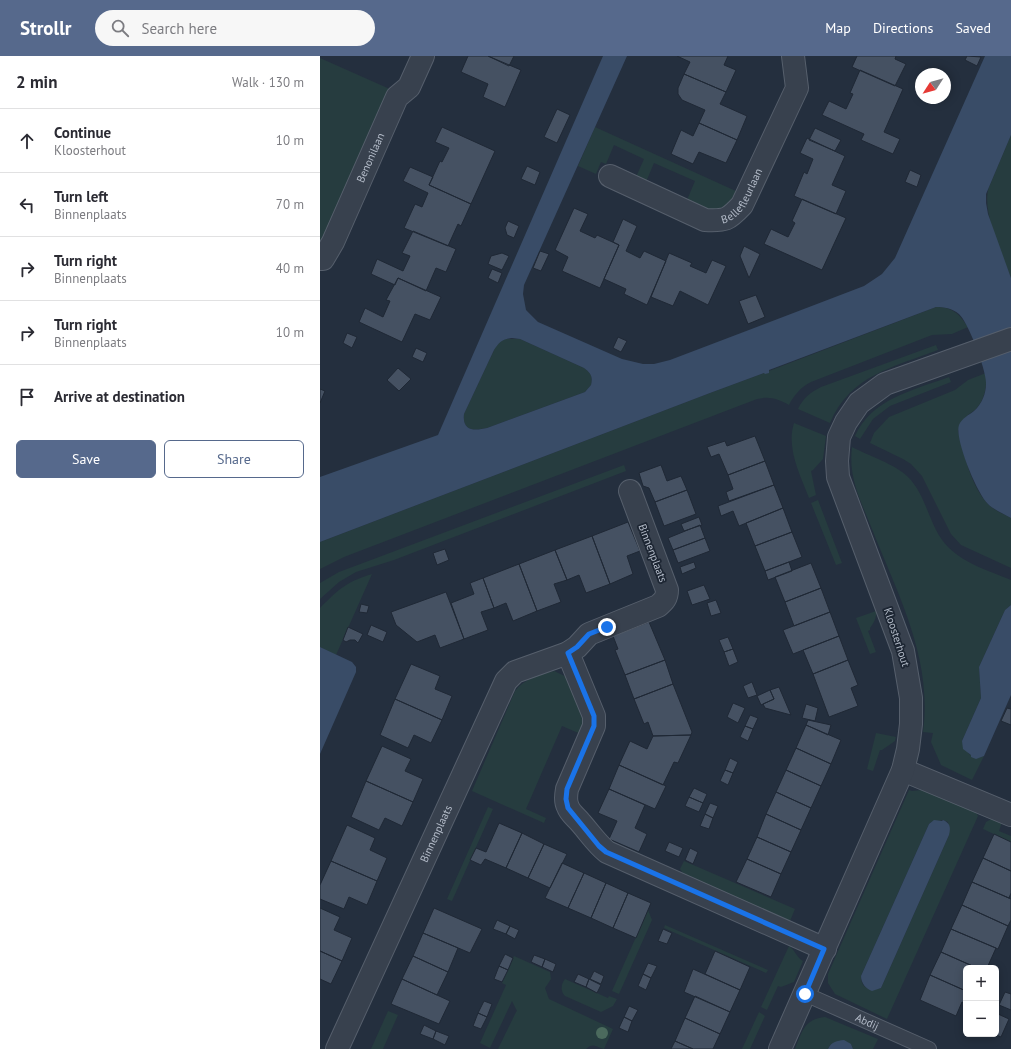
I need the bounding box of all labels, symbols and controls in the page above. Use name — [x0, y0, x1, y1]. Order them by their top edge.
search box — [95, 10, 375, 46]
text: Strollr — [20, 16, 71, 40]
icon: search — [109, 17, 131, 39]
text: Search here — [141, 19, 217, 38]
text: Map — [825, 19, 851, 37]
text: Directions — [873, 19, 933, 37]
text: Saved — [955, 19, 991, 37]
north arrow — [915, 68, 951, 104]
text: 2 min — [16, 71, 57, 93]
text: Walk · 130 m — [232, 74, 304, 91]
text: Continue — [54, 123, 111, 142]
icon: ahead — [16, 130, 38, 152]
street label: Benonilaan — [353, 130, 387, 185]
text: 10 m — [276, 132, 304, 149]
text: Kloosterhout — [54, 142, 126, 159]
street label: Bellefleurlaan — [719, 166, 765, 227]
text: Turn left — [54, 187, 108, 206]
icon: left — [16, 194, 38, 216]
text: 70 m — [276, 196, 304, 213]
text: Binnenplaats — [54, 206, 127, 223]
text: Turn right — [54, 251, 117, 270]
icon: right — [16, 258, 38, 280]
text: 40 m — [276, 260, 304, 277]
text: Binnenplaats — [54, 270, 127, 287]
text: Turn right — [54, 315, 117, 334]
icon: right — [16, 322, 38, 344]
text: 10 m — [276, 324, 304, 341]
text: Binnenplaats — [54, 334, 127, 351]
icon: arrive — [16, 386, 38, 408]
text: Arrive at destination — [54, 387, 185, 406]
button: Save — [16, 440, 156, 478]
button: Share — [164, 440, 304, 478]
street label: Binnenplaats — [635, 522, 671, 585]
street label: Kloosterhout — [881, 606, 913, 668]
route end — [598, 618, 616, 636]
street label: Binnenplaats — [417, 802, 455, 865]
map controls — [963, 965, 999, 1037]
button: + — [963, 965, 999, 1001]
route start — [796, 985, 814, 1003]
button: − — [963, 1001, 999, 1037]
street label: Abdij — [853, 1010, 881, 1033]

